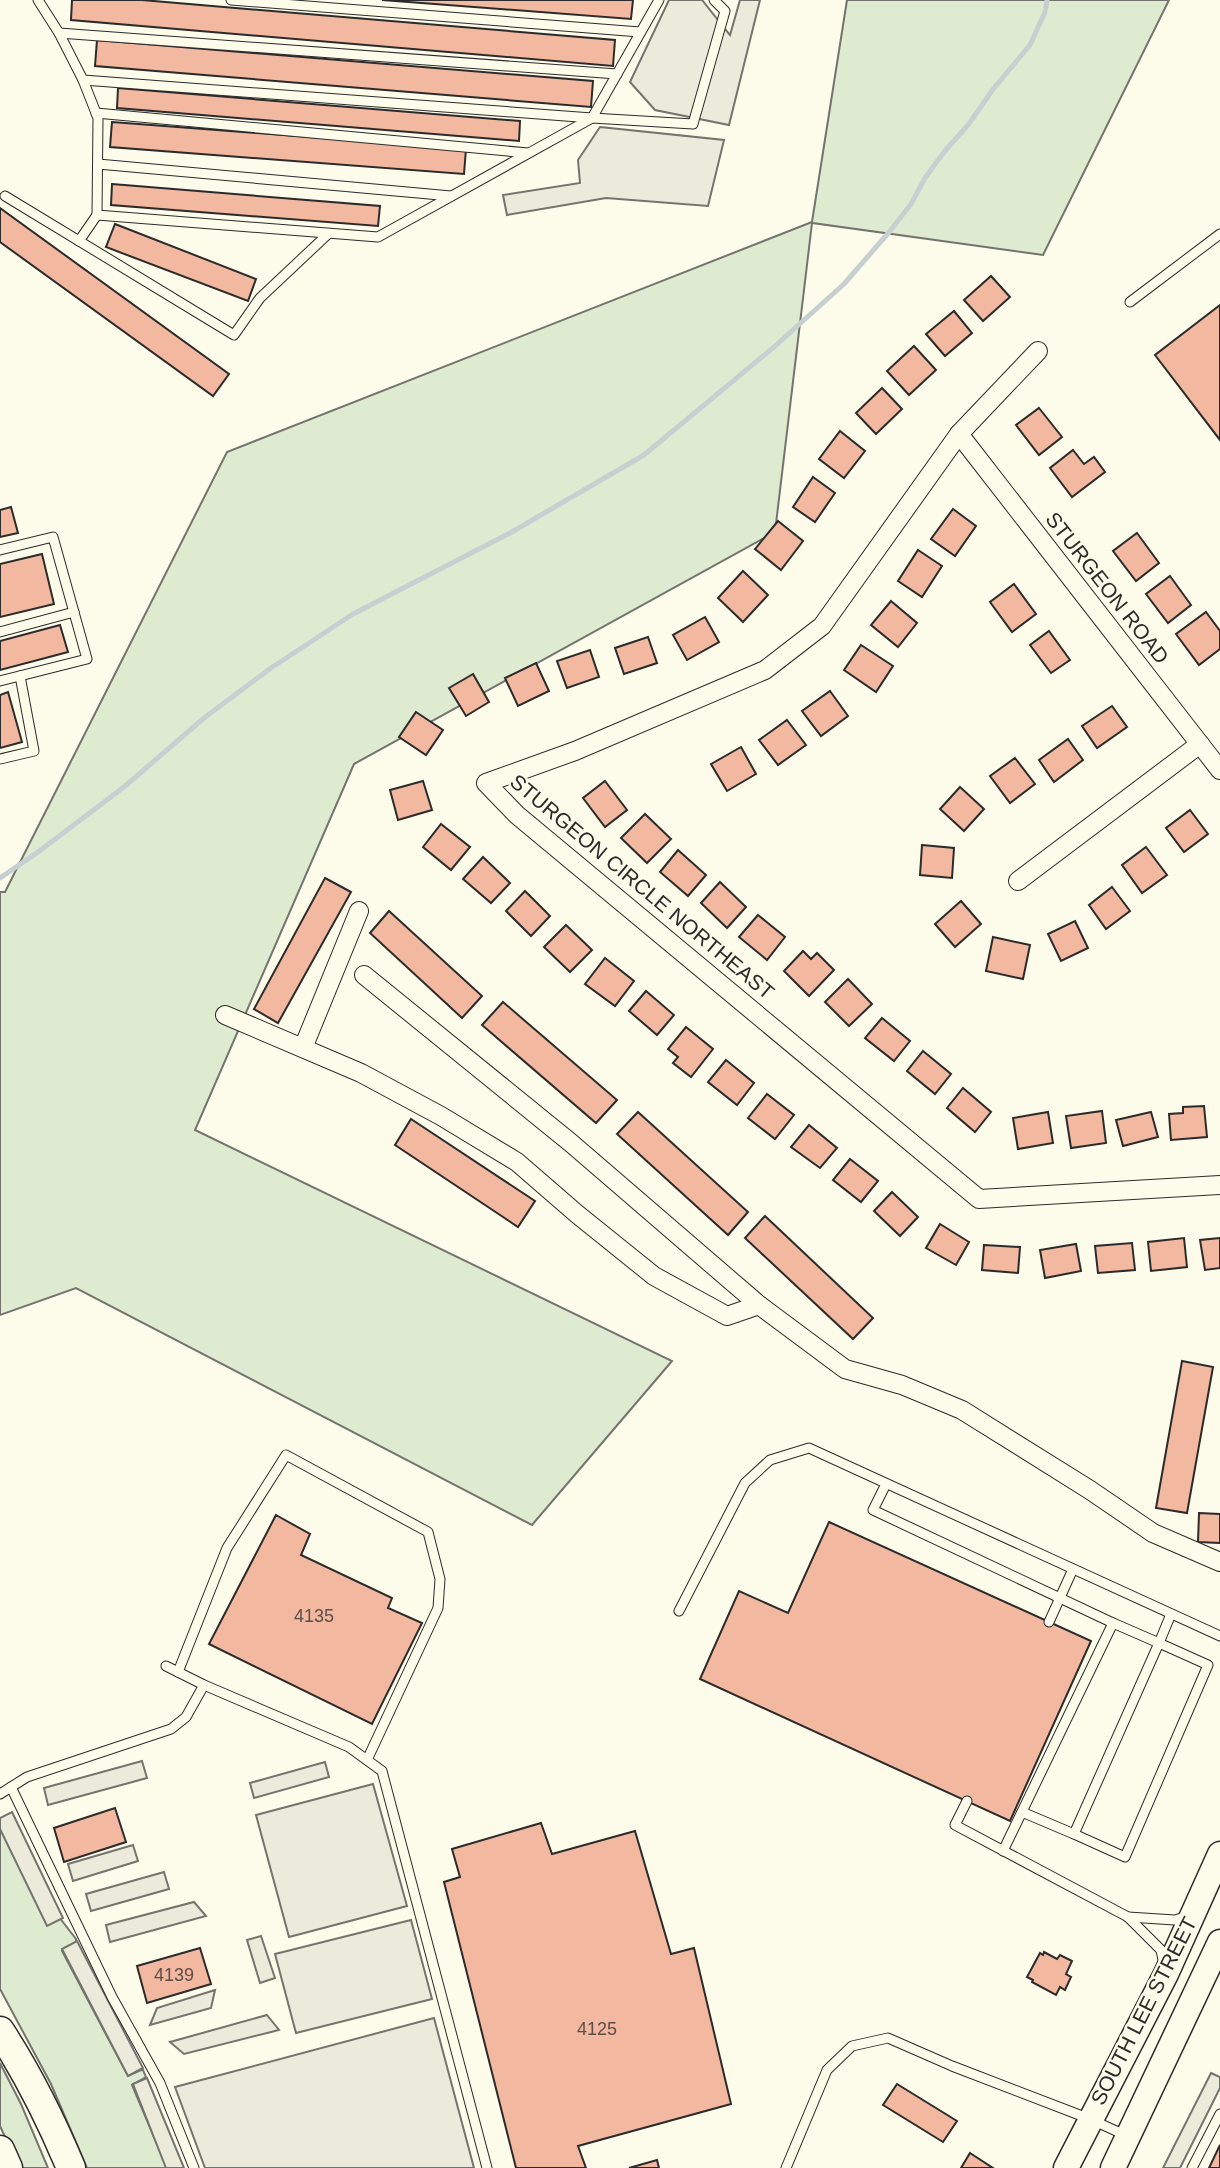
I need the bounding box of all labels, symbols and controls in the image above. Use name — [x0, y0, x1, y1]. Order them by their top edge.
street label: STURGEON ROAD — [1041, 508, 1174, 668]
street label: STURGEON CIRCLE NORTHEAST — [506, 770, 779, 1004]
house number: 4135 — [294, 1606, 334, 1626]
street label: SOUTH LEE STREET — [1086, 1913, 1201, 2109]
house number: 4139 — [154, 1965, 194, 1985]
house number: 4125 — [577, 2019, 617, 2039]

